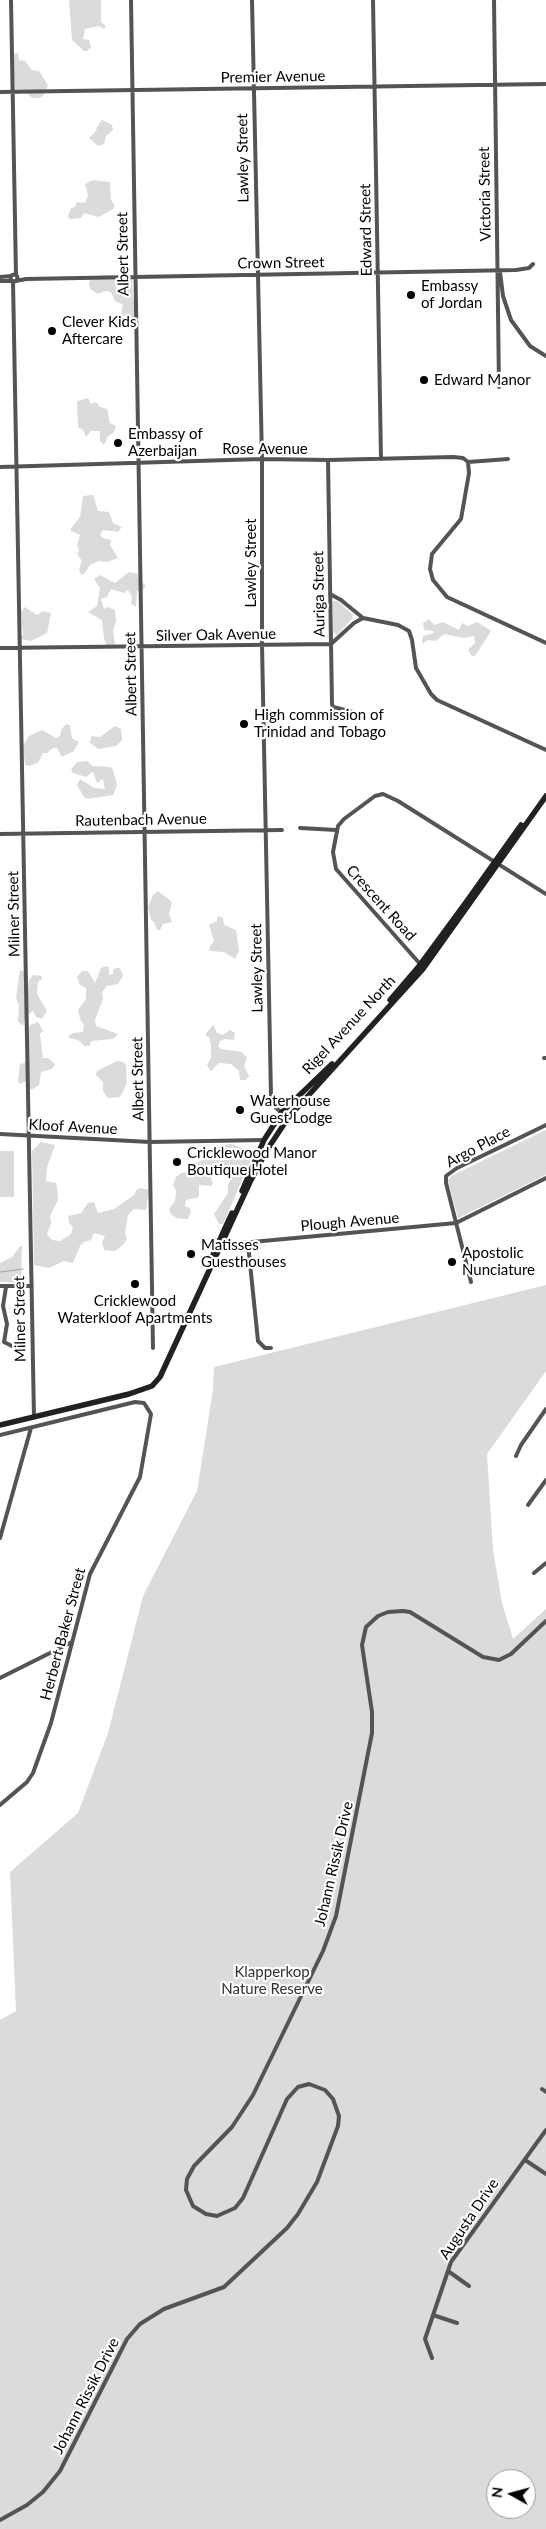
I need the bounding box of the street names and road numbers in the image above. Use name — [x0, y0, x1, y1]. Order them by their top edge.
street label: Premier Avenue — [220, 67, 326, 87]
street label: Lawley Street — [233, 113, 253, 203]
street label: Victoria Street — [475, 147, 495, 241]
street label: Edward Street — [356, 183, 376, 277]
street label: Albert Street — [113, 212, 133, 296]
street label: Crown Street — [237, 253, 325, 273]
street label: Rose Avenue — [222, 440, 308, 458]
street label: Lawley Street — [242, 518, 260, 608]
street label: Auriga Street — [309, 551, 329, 637]
street label: Silver Oak Avenue — [156, 625, 276, 645]
street label: Albert Street — [121, 632, 141, 716]
street label: Rautenbach Avenue — [75, 810, 207, 830]
street label: Crescent Road — [342, 862, 420, 944]
street label: Milner Street — [4, 871, 24, 957]
street label: Lawley Street — [247, 923, 267, 1013]
street label: Rigel Avenue North — [299, 972, 399, 1078]
street label: Albert Street — [128, 1037, 148, 1121]
street label: Kloof Avenue — [28, 1116, 118, 1138]
street label: Argo Place — [443, 1123, 513, 1171]
street label: Plough Avenue — [300, 1209, 400, 1235]
street label: Milner Street — [10, 1276, 30, 1362]
street label: Herbert Baker Street — [37, 1566, 89, 1702]
street label: Johann Rissik Drive — [311, 1800, 357, 1928]
street label: Augusta Drive — [435, 2175, 503, 2263]
street label: Johann Rissik Drive — [49, 2335, 123, 2457]

